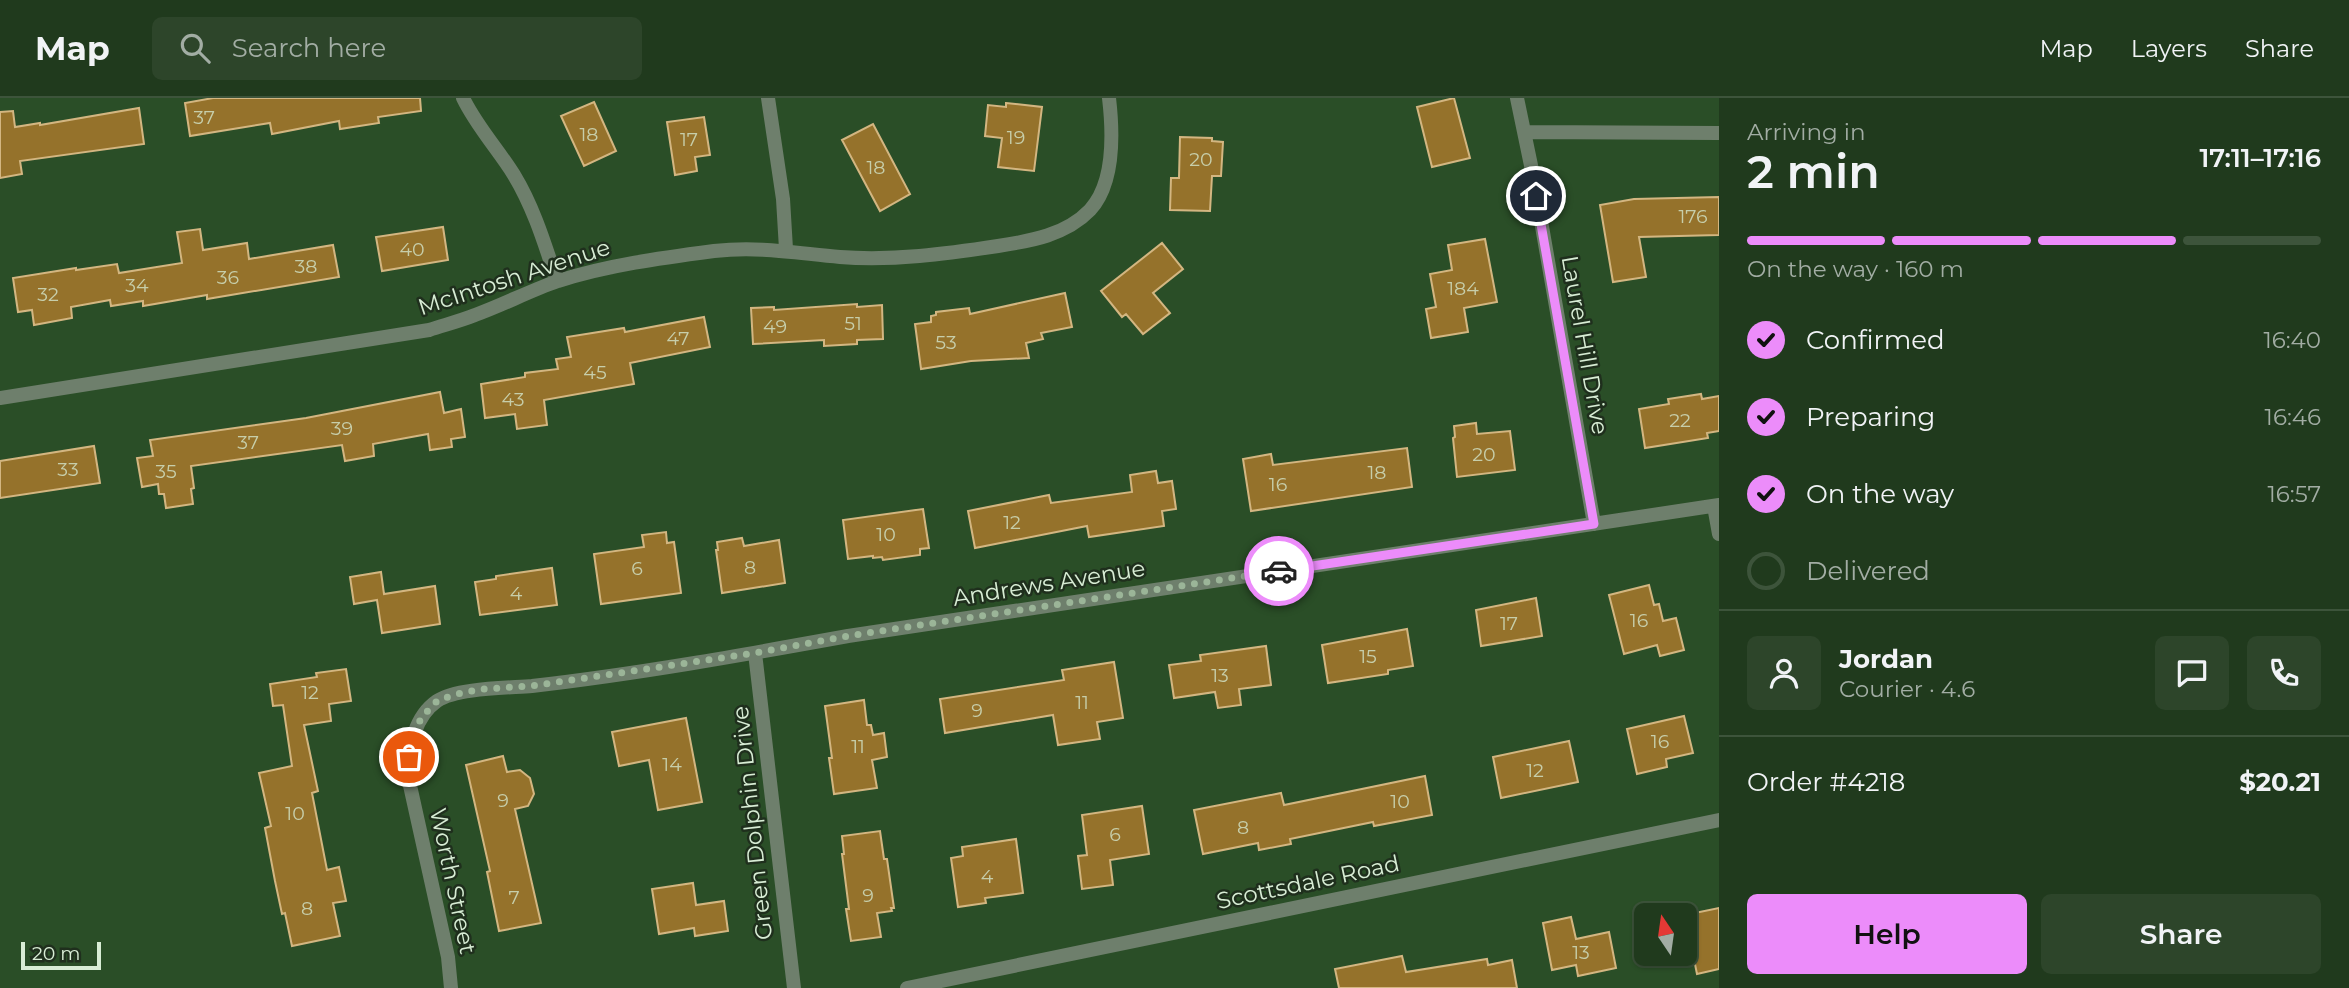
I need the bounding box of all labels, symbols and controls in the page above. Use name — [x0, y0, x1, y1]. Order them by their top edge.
search box — [152, 17, 642, 80]
text: Map — [35, 28, 110, 68]
icon: search — [176, 29, 214, 67]
text: Search here — [232, 32, 386, 64]
text: Map — [2039, 34, 2093, 63]
text: Layers — [2131, 34, 2207, 63]
text: Share — [2245, 34, 2314, 63]
house number: 37 — [193, 106, 215, 129]
text: Arriving in — [1747, 118, 1866, 146]
house number: 18 — [580, 123, 598, 146]
house number: 19 — [1007, 126, 1025, 149]
house number: 17 — [680, 128, 698, 151]
text: 17:11–17:16 — [2199, 142, 2321, 174]
text: 2 min — [1747, 143, 1880, 200]
house number: 20 — [1189, 148, 1213, 171]
house number: 18 — [867, 156, 885, 179]
pin — [1506, 166, 1566, 226]
icon: home — [1517, 177, 1555, 215]
house number: 176 — [1678, 205, 1708, 228]
street label: McIntosh Avenue — [414, 233, 614, 321]
house number: 40 — [399, 238, 425, 261]
street label: Laurel Hill Drive — [1555, 253, 1615, 437]
house number: 38 — [295, 255, 317, 278]
text: On the way · 160 m — [1747, 255, 1964, 283]
house number: 36 — [217, 266, 239, 289]
house number: 34 — [125, 274, 149, 297]
house number: 184 — [1447, 277, 1479, 300]
house number: 32 — [37, 283, 59, 306]
house number: 51 — [844, 312, 862, 335]
house number: 49 — [763, 315, 787, 338]
icon: check — [1747, 321, 1785, 359]
text: Confirmed — [1806, 324, 1945, 356]
text: 16:40 — [2263, 326, 2321, 354]
house number: 47 — [667, 327, 689, 350]
house number: 53 — [935, 331, 957, 354]
house number: 45 — [583, 361, 607, 384]
house number: 43 — [502, 388, 525, 411]
icon: check — [1747, 398, 1785, 436]
text: Preparing — [1806, 401, 1935, 433]
text: 16:46 — [2265, 403, 2321, 431]
house number: 22 — [1669, 409, 1691, 432]
house number: 39 — [331, 417, 353, 440]
house number: 37 — [237, 431, 259, 454]
house number: 20 — [1472, 443, 1496, 466]
house number: 33 — [57, 458, 79, 481]
house number: 35 — [155, 460, 177, 483]
house number: 18 — [1368, 461, 1386, 484]
house number: 16 — [1269, 473, 1287, 496]
icon: check — [1747, 475, 1785, 513]
text: On the way — [1806, 478, 1954, 510]
text: 16:57 — [2268, 480, 2321, 508]
house number: 12 — [1003, 511, 1021, 534]
house number: 10 — [876, 523, 896, 546]
courier — [1244, 536, 1314, 606]
icon: car — [1260, 552, 1298, 590]
street label: Andrews Avenue — [951, 554, 1147, 612]
text: Delivered — [1806, 555, 1930, 587]
house number: 8 — [744, 556, 756, 579]
house number: 6 — [631, 557, 643, 580]
house number: 4 — [510, 582, 523, 605]
house number: 16 — [1630, 609, 1648, 632]
house number: 17 — [1500, 612, 1518, 635]
button: person — [1747, 636, 1821, 710]
button: chat — [2155, 636, 2229, 710]
button: phone — [2247, 636, 2321, 710]
text: Jordan — [1839, 643, 1933, 675]
house number: 15 — [1359, 645, 1377, 668]
house number: 13 — [1211, 664, 1229, 687]
text: Courier · 4.6 — [1839, 675, 1975, 703]
house number: 12 — [301, 681, 319, 704]
house number: 11 — [1075, 691, 1089, 714]
house number: 9 — [971, 699, 983, 722]
street label: Green Dolphin Drive — [726, 705, 778, 941]
pin — [379, 727, 439, 787]
house number: 16 — [1651, 730, 1669, 753]
house number: 11 — [851, 735, 865, 758]
icon: bag — [390, 738, 428, 776]
house number: 14 — [662, 753, 682, 776]
house number: 12 — [1526, 759, 1544, 782]
text: Order #4218 — [1747, 766, 1905, 798]
text: $20.21 — [2239, 766, 2321, 798]
house number: 9 — [497, 789, 509, 812]
house number: 10 — [1390, 790, 1410, 813]
house number: 10 — [285, 802, 305, 825]
street label: Worth Street — [424, 805, 482, 957]
house number: 8 — [1237, 816, 1249, 839]
house number: 6 — [1109, 823, 1121, 846]
street label: Scottsdale Road — [1214, 849, 1402, 915]
house number: 4 — [981, 865, 994, 888]
house number: 9 — [862, 884, 874, 907]
house number: 7 — [508, 886, 520, 909]
button: Help — [1747, 894, 2027, 974]
button: Share — [2041, 894, 2321, 974]
house number: 8 — [301, 897, 313, 920]
north arrow — [1634, 903, 1698, 966]
map controls — [1634, 903, 1697, 966]
scale bar — [21, 939, 102, 971]
house number: 13 — [1572, 941, 1590, 964]
text: 20 m — [32, 942, 80, 965]

